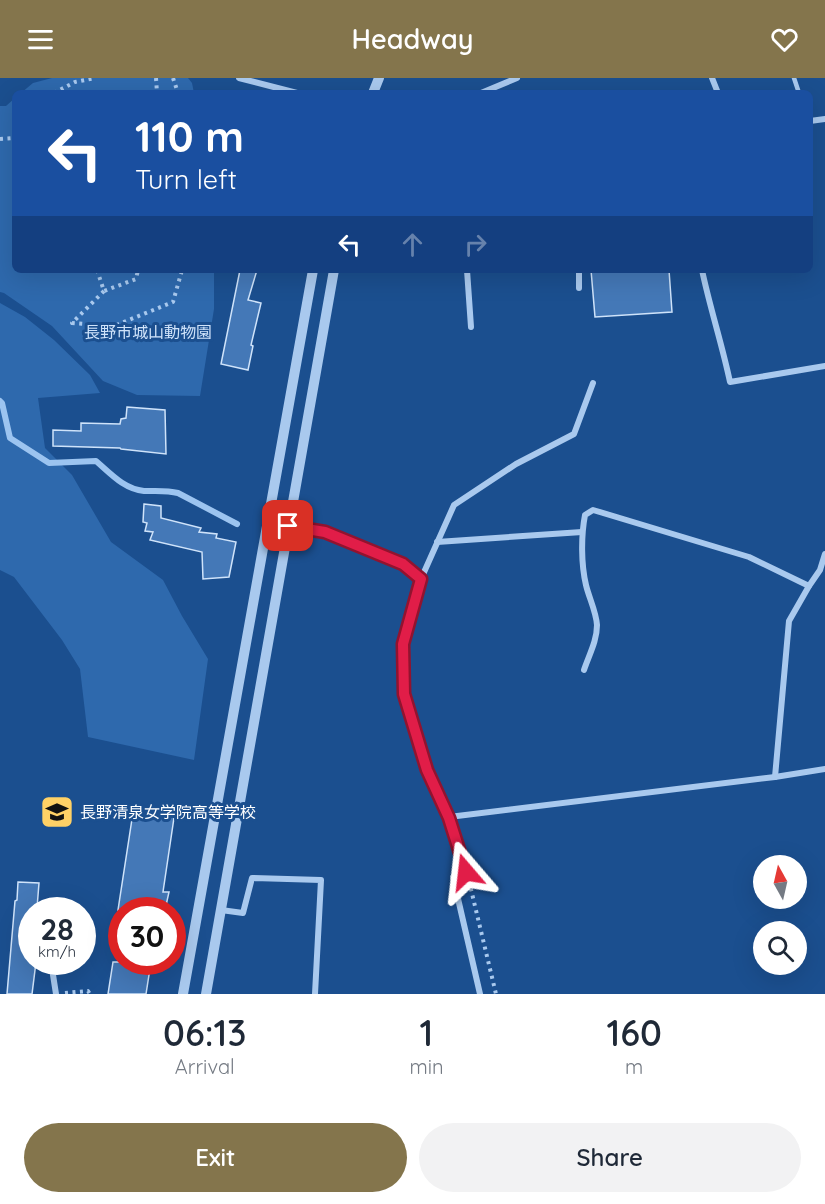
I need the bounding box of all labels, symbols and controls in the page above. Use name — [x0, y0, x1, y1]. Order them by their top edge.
text: Headway — [352, 22, 473, 56]
icon: menu — [24, 23, 57, 56]
icon: heart — [768, 23, 801, 56]
text: 110 m — [135, 110, 244, 163]
icon: left — [36, 114, 114, 192]
text: Turn left — [135, 162, 237, 196]
icon: left — [333, 228, 366, 261]
icon: ahead — [396, 228, 429, 261]
icon: right — [459, 228, 492, 261]
park label: 長野市城山動物園 — [84, 322, 212, 342]
pin — [262, 500, 313, 551]
icon: arrive — [271, 509, 304, 542]
school or university icon: 長野清泉女学院高等学校 — [39, 794, 75, 830]
place label: 長野清泉女学院高等学校 — [80, 802, 256, 822]
position arrow — [434, 840, 498, 904]
north arrow — [753, 855, 807, 909]
map controls — [753, 855, 807, 975]
speed limit sign: 30 — [108, 897, 186, 975]
text: 28 — [40, 910, 74, 948]
button: search — [753, 921, 807, 975]
text: km/h — [38, 942, 76, 961]
text: 06:13 — [163, 1010, 246, 1055]
text: 1 — [420, 1010, 433, 1055]
text: 160 — [607, 1010, 662, 1055]
text: Arrival — [175, 1054, 235, 1079]
text: min — [409, 1054, 444, 1079]
text: m — [625, 1054, 643, 1079]
button: Exit — [24, 1123, 407, 1192]
button: Share — [419, 1123, 801, 1192]

